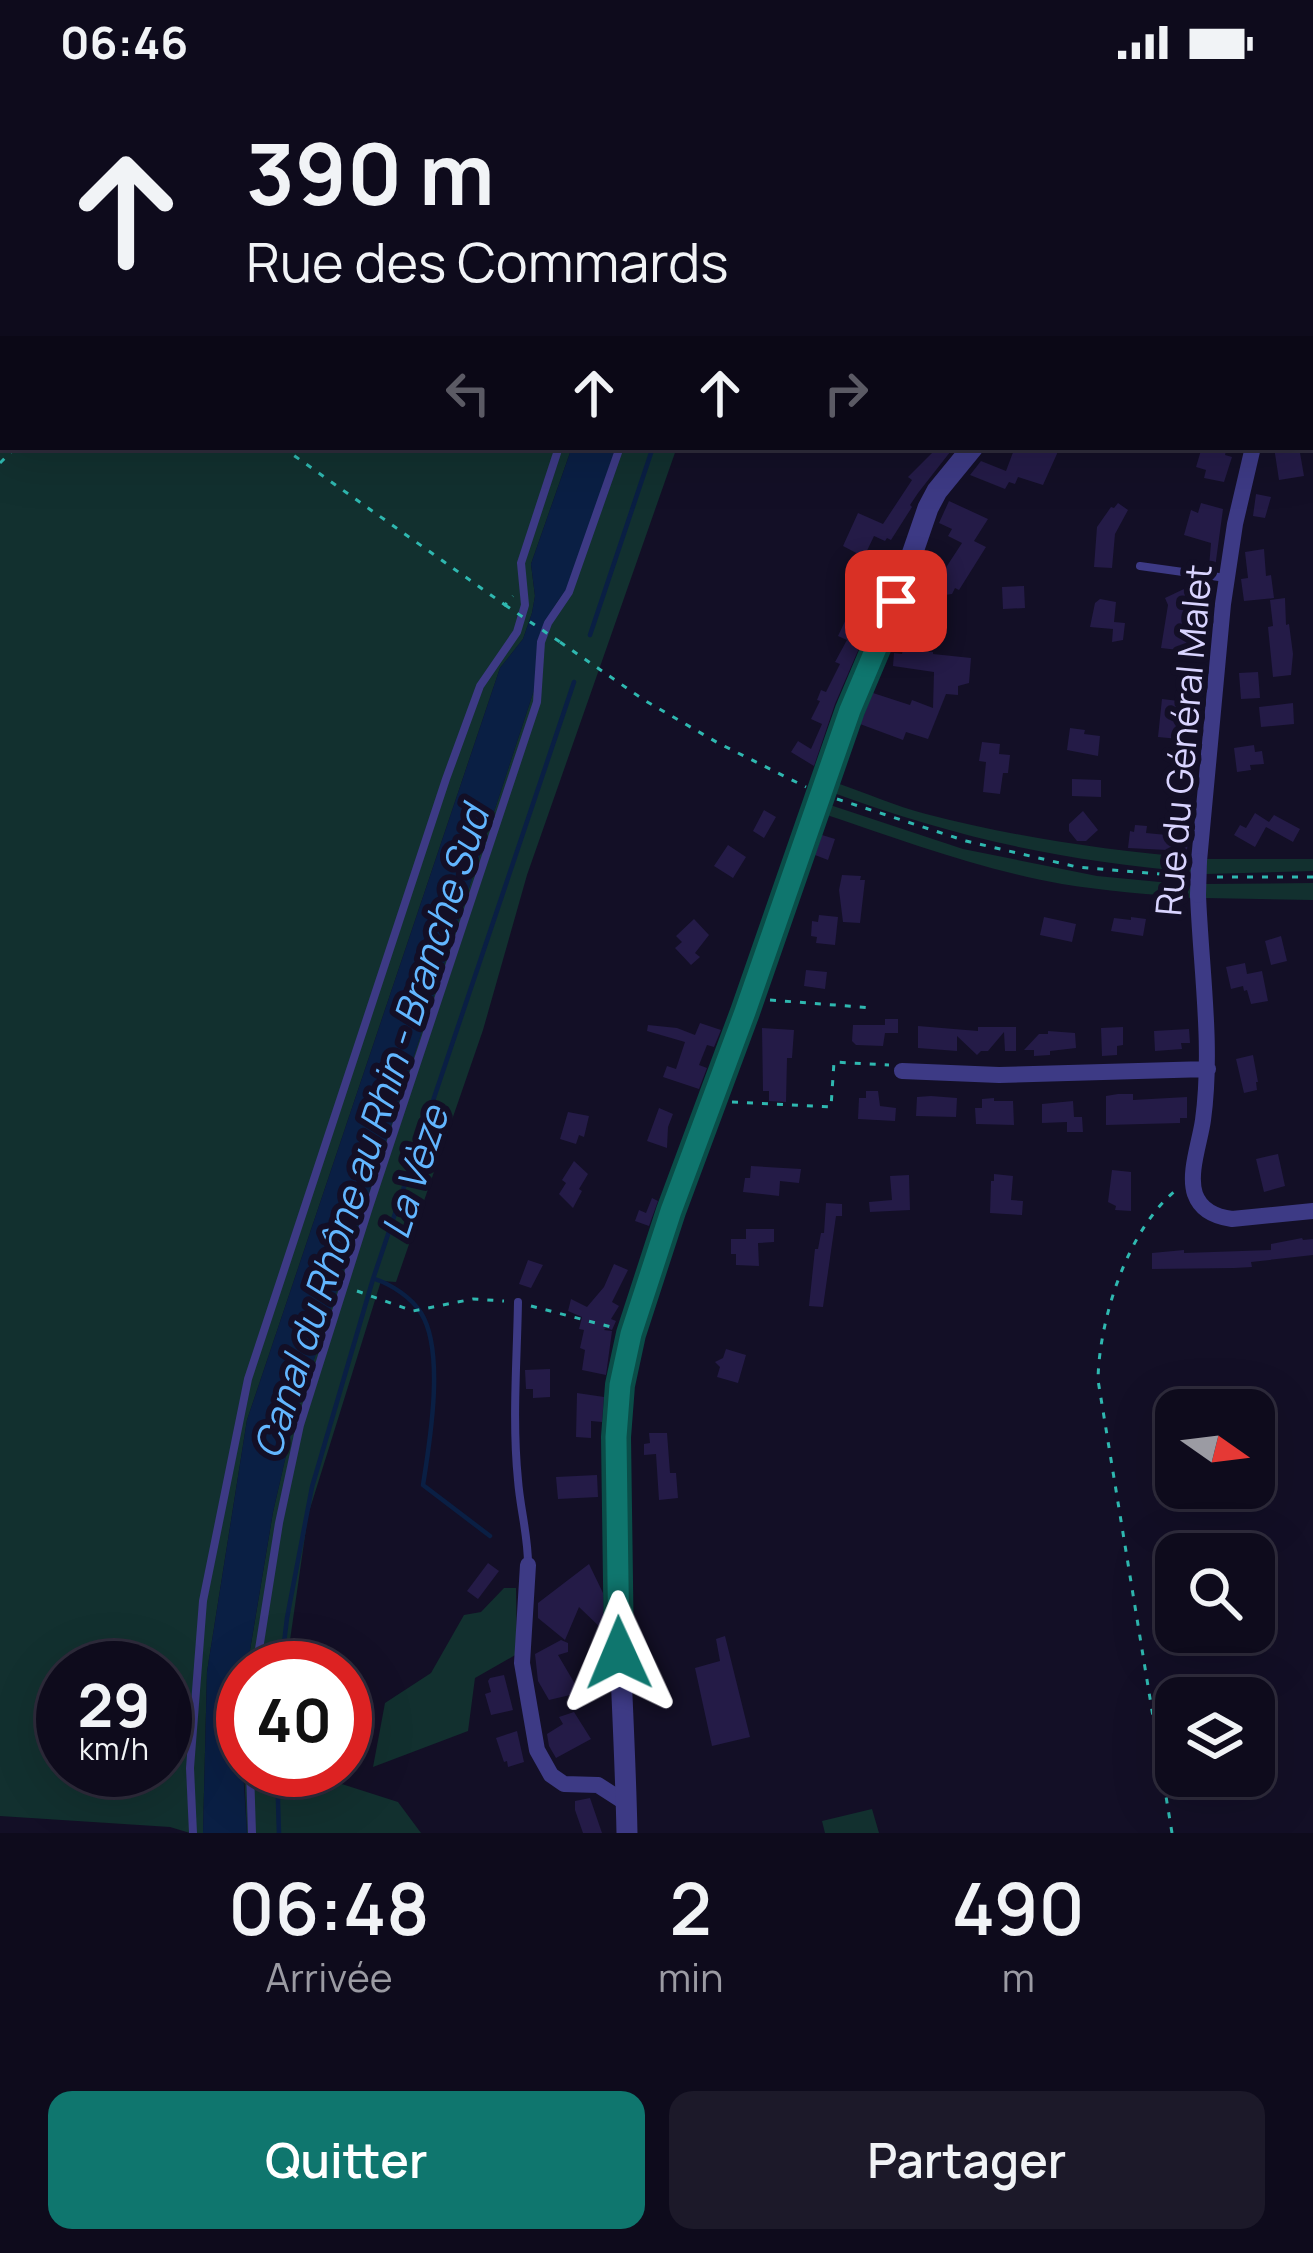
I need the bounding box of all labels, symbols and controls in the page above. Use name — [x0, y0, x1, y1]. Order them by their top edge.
text: 06:46 — [60, 11, 188, 73]
text: 390 m — [246, 115, 495, 230]
icon: ahead — [48, 132, 204, 288]
text: Rue des Commards — [246, 224, 729, 298]
icon: left — [435, 360, 501, 426]
icon: ahead — [561, 360, 627, 426]
icon: ahead — [687, 360, 753, 426]
icon: right — [813, 360, 879, 426]
pin — [845, 550, 947, 652]
street label: Rue du Général Malet — [1143, 562, 1223, 918]
icon: arrive — [863, 568, 929, 634]
water label: Canal du Rhône au Rhin - Branche Sud — [239, 795, 503, 1465]
water label: La Vèze — [367, 1097, 461, 1245]
north arrow — [1155, 1389, 1275, 1509]
map controls — [1155, 1389, 1275, 1797]
button: search — [1155, 1533, 1275, 1653]
position arrow — [556, 1590, 682, 1716]
speed limit sign: 40 — [216, 1641, 372, 1797]
text: 29 — [77, 1663, 151, 1745]
button: layers — [1155, 1677, 1275, 1797]
text: km/h — [79, 1728, 149, 1769]
text: 06:48 — [228, 1858, 430, 1957]
text: 2 — [670, 1858, 712, 1957]
text: 490 — [952, 1858, 1085, 1957]
text: Arrivée — [265, 1950, 393, 2004]
text: min — [658, 1950, 723, 2004]
text: m — [1002, 1950, 1035, 2004]
button: Quitter — [48, 2091, 645, 2229]
button: Partager — [669, 2091, 1265, 2229]

